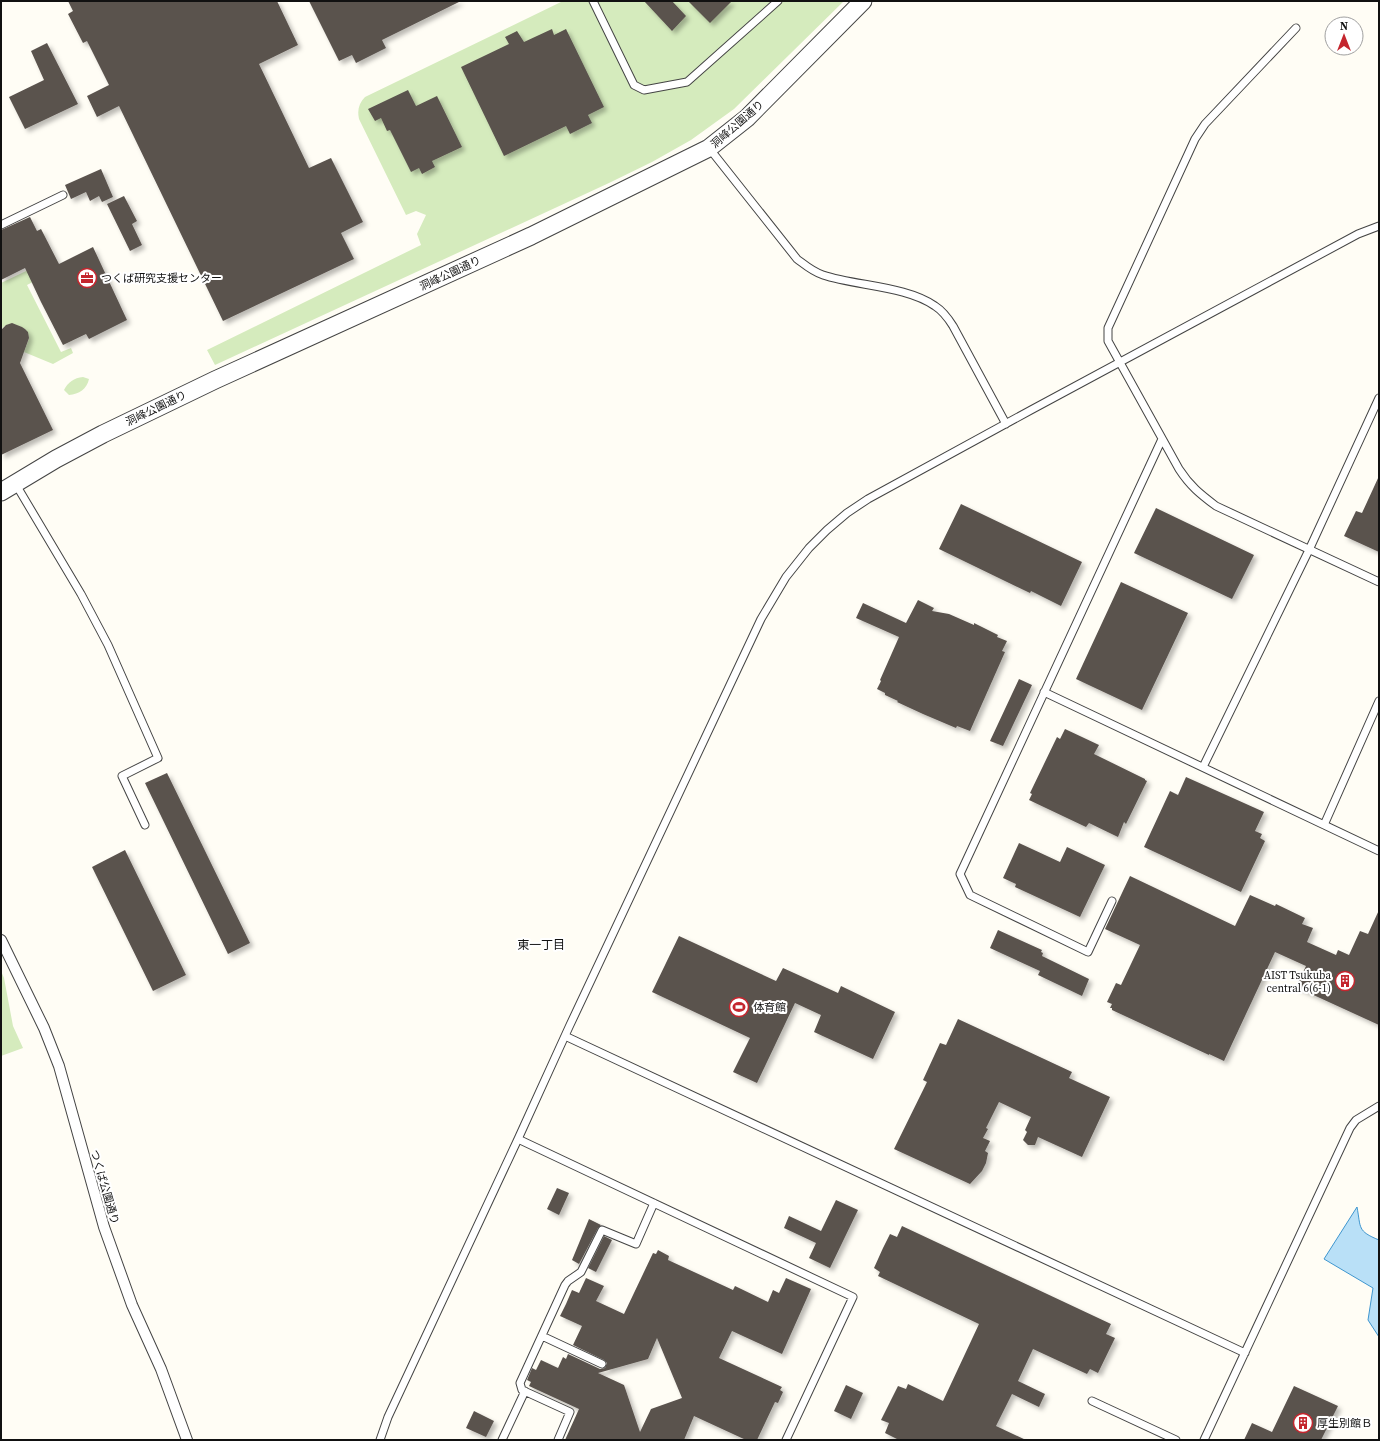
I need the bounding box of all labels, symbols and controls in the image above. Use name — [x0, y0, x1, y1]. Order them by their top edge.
north arrow — [1324, 16, 1364, 56]
text: N — [1340, 19, 1348, 34]
street label: 洞峰公園通り — [708, 97, 767, 152]
street label: 洞峰公園通り — [417, 253, 483, 294]
office icon: つくば研究支援センター — [76, 267, 98, 289]
place label: つくば研究支援センター — [101, 271, 222, 286]
street label: 洞峰公園通り — [123, 387, 189, 430]
district label: 東一丁目 — [517, 937, 565, 953]
place label: AIST Tsukuba central 6(6-1) — [1264, 968, 1331, 996]
building icon: AIST Tsukuba central 6(6-1) — [1334, 970, 1356, 992]
sports icon: 体育館 — [728, 996, 750, 1018]
place label: 体育館 — [753, 1000, 786, 1015]
street label: つくば公園通り — [87, 1148, 122, 1226]
building icon: 厚生別館Ｂ — [1292, 1412, 1314, 1434]
place label: 厚生別館Ｂ — [1317, 1416, 1372, 1431]

